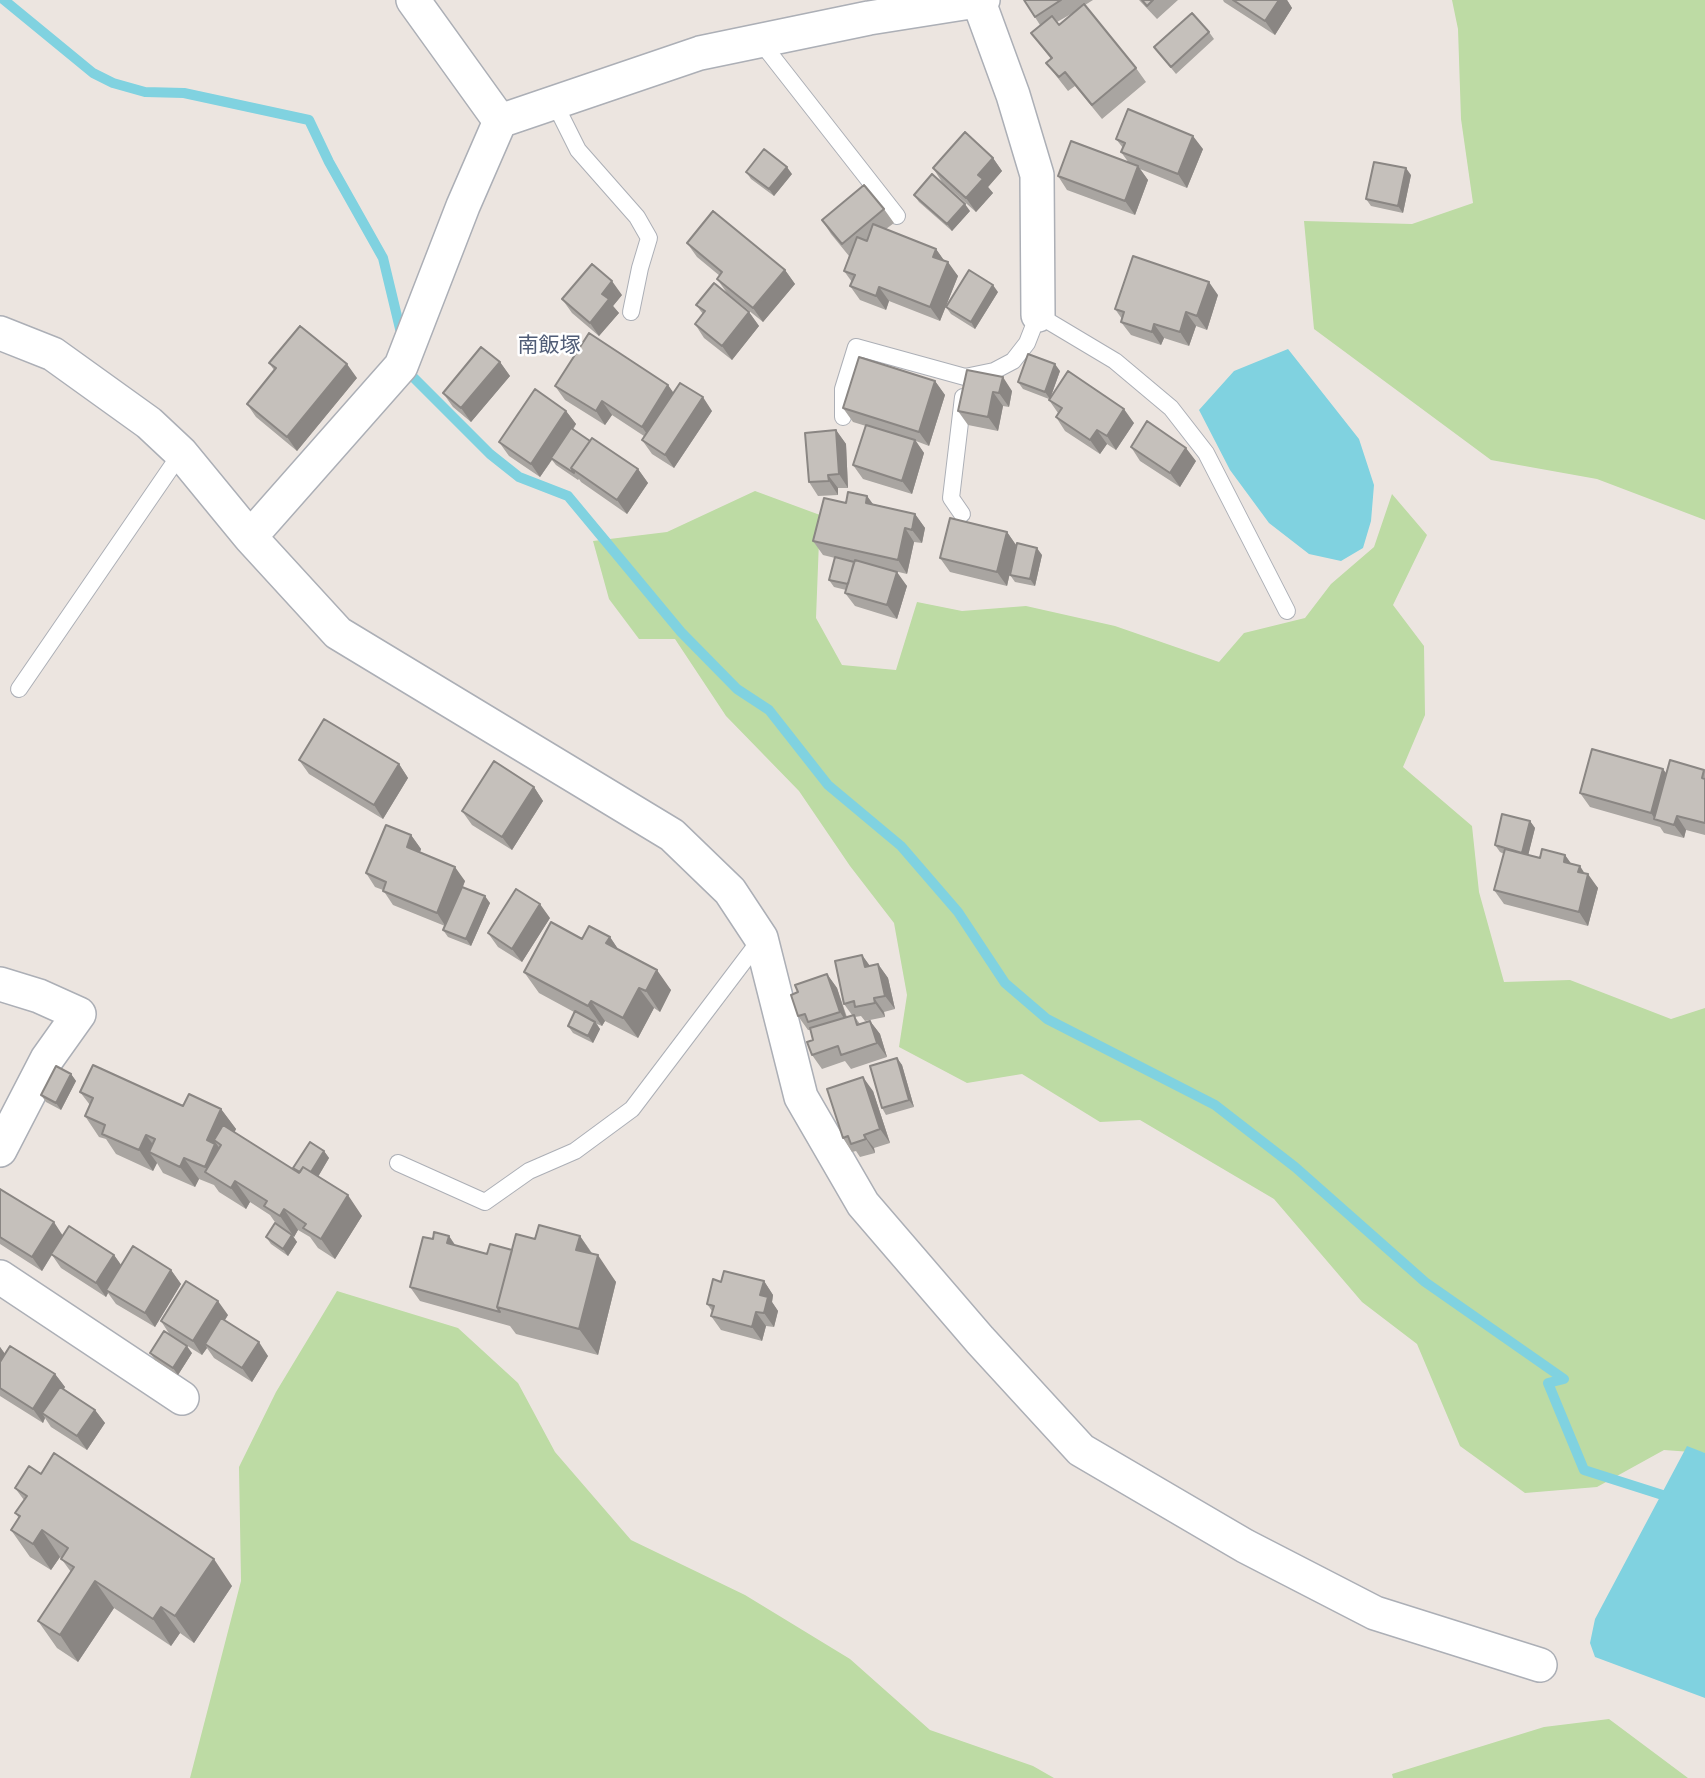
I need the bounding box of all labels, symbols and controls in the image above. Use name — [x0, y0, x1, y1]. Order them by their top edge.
district label: 南飯塚 — [518, 332, 580, 358]

